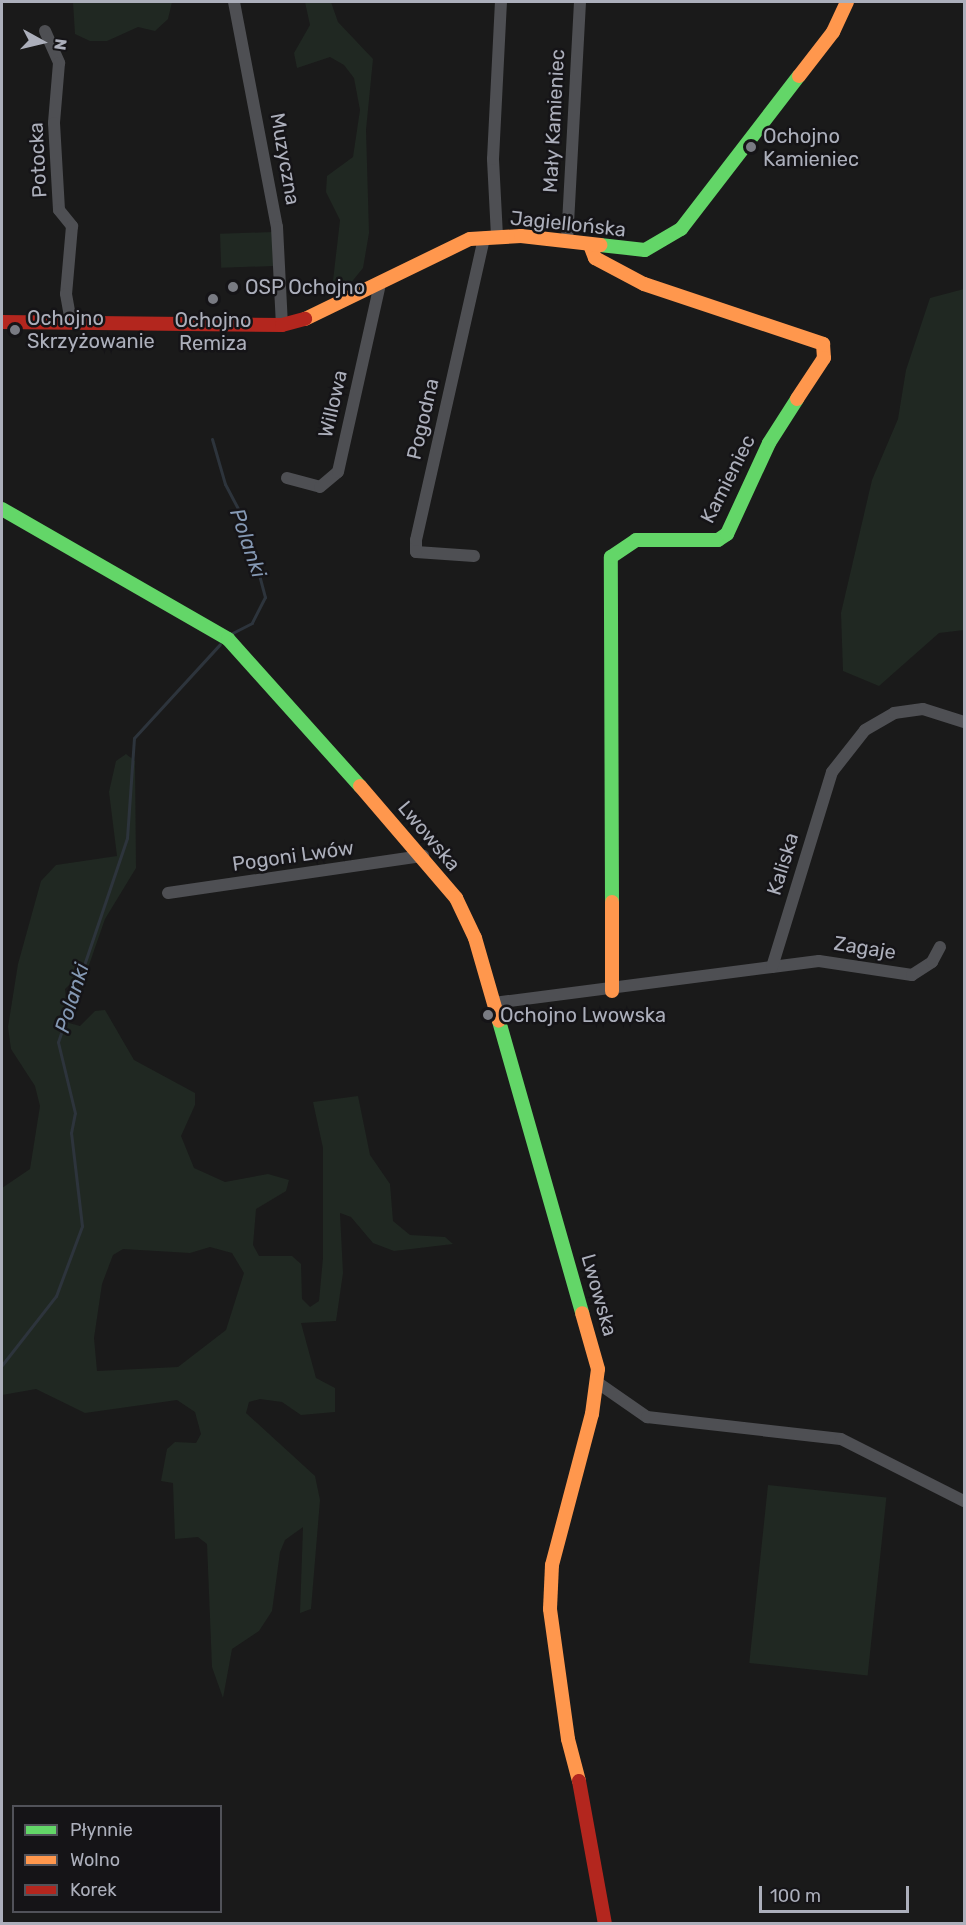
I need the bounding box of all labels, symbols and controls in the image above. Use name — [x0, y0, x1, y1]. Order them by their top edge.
north arrow — [12, 12, 72, 72]
text: N — [50, 38, 71, 52]
street label: Mały Kamieniec — [538, 48, 570, 194]
street label: Muzyczna — [265, 111, 305, 207]
street label: Potocka — [24, 122, 52, 198]
place label: Ochojno Kamieniec — [763, 124, 859, 171]
marker: Ochojno Kamieniec — [744, 140, 758, 154]
street label: Jagiellońska — [509, 206, 627, 242]
place label: OSP Ochojno — [245, 275, 366, 299]
marker: OSP Ochojno — [226, 280, 240, 294]
marker: Ochojno Remiza — [206, 292, 220, 306]
place label: Ochojno Skrzyżowanie — [27, 306, 155, 353]
place label: Ochojno Remiza — [175, 308, 251, 355]
marker: Ochojno Skrzyżowanie — [8, 323, 22, 337]
street label: Willowa — [314, 368, 352, 440]
street label: Pogodna — [402, 376, 444, 462]
street label: Kamieniec — [696, 431, 760, 527]
water label: Polanki — [224, 505, 272, 581]
street label: Lwowska — [393, 796, 465, 876]
street label: Kaliska — [762, 830, 804, 898]
street label: Pogoni Lwów — [231, 836, 355, 876]
street label: Zagaje — [832, 931, 898, 965]
water label: Polanki — [49, 960, 95, 1036]
place label: Ochojno Lwowska — [500, 1003, 666, 1027]
marker: Ochojno Lwowska — [481, 1008, 495, 1022]
street label: Lwowska — [576, 1251, 622, 1339]
legend — [12, 1805, 222, 1913]
text: Płynnie — [70, 1819, 133, 1841]
text: Wolno — [70, 1849, 120, 1871]
scale bar — [762, 1874, 912, 1912]
text: Korek — [70, 1879, 117, 1901]
text: 100 m — [770, 1885, 821, 1907]

